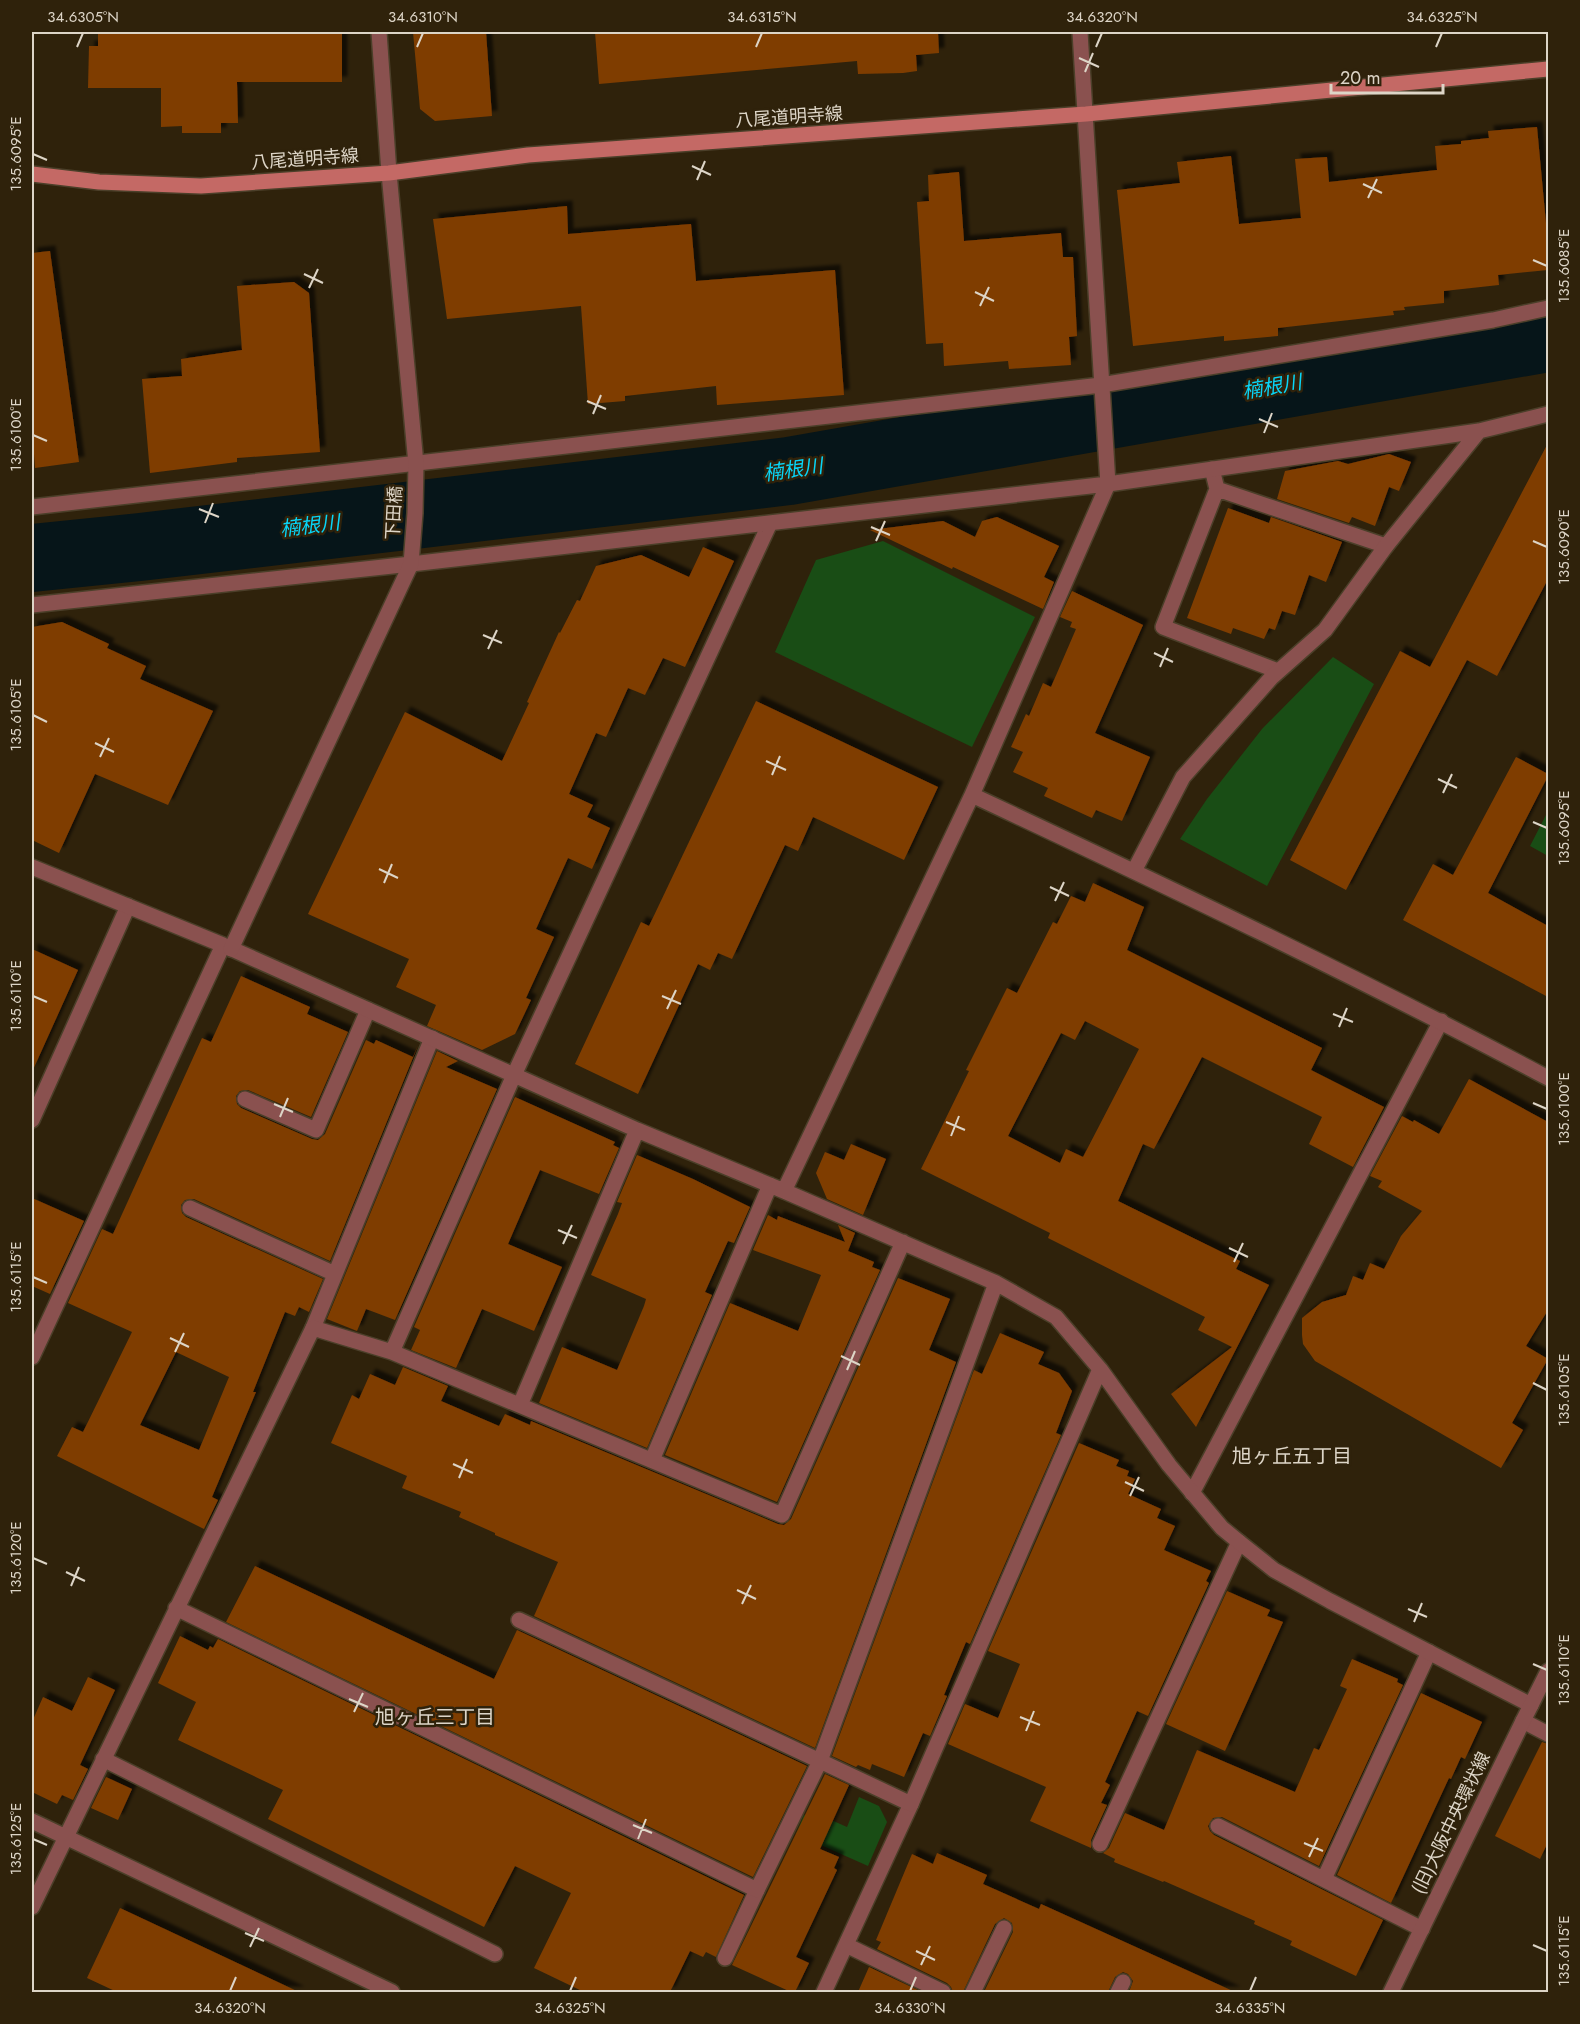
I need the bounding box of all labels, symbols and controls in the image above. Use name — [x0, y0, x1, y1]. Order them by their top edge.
text: 34.6305°N — [47, 6, 119, 28]
text: 34.6310°N — [388, 6, 458, 28]
text: 34.6315°N — [727, 6, 797, 28]
text: 34.6320°N — [1066, 6, 1138, 28]
text: 34.6325°N — [1406, 6, 1478, 28]
scale bar — [1331, 57, 1444, 95]
text: 20 m — [1340, 65, 1380, 91]
street label: 八尾道明寺線 — [734, 100, 844, 134]
text: 135.6095°E — [5, 116, 27, 192]
street label: 八尾道明寺線 — [250, 142, 360, 176]
text: 135.6085°E — [1553, 229, 1575, 303]
water label: 楠根川 — [1240, 367, 1306, 406]
text: 135.6100°E — [5, 398, 27, 472]
water label: 楠根川 — [761, 451, 827, 489]
street label: 下田橋 — [380, 485, 408, 541]
water label: 楠根川 — [278, 508, 344, 544]
text: 135.6090°E — [1553, 509, 1575, 585]
text: 135.6105°E — [5, 678, 27, 752]
text: 135.6095°E — [1553, 790, 1575, 866]
text: 135.6110°E — [5, 960, 27, 1032]
text: 135.6100°E — [1553, 1072, 1575, 1146]
text: 135.6115°E — [5, 1242, 27, 1312]
text: 135.6105°E — [1553, 1353, 1575, 1427]
district label: 旭ヶ丘五丁目 — [1232, 1442, 1352, 1471]
text: 135.6120°E — [5, 1521, 27, 1595]
text: 135.6110°E — [1553, 1634, 1575, 1706]
district label: 旭ヶ丘三丁目 — [375, 1703, 495, 1732]
street label: (旧)大阪中央環状線 — [1405, 1748, 1497, 1898]
text: 135.6125°E — [5, 1803, 27, 1875]
text: 135.6115°E — [1553, 1916, 1575, 1986]
text: 34.6320°N — [194, 1997, 266, 2019]
text: 34.6325°N — [534, 1997, 606, 2019]
text: 34.6330°N — [874, 1997, 946, 2019]
text: 34.6335°N — [1215, 1997, 1285, 2019]

